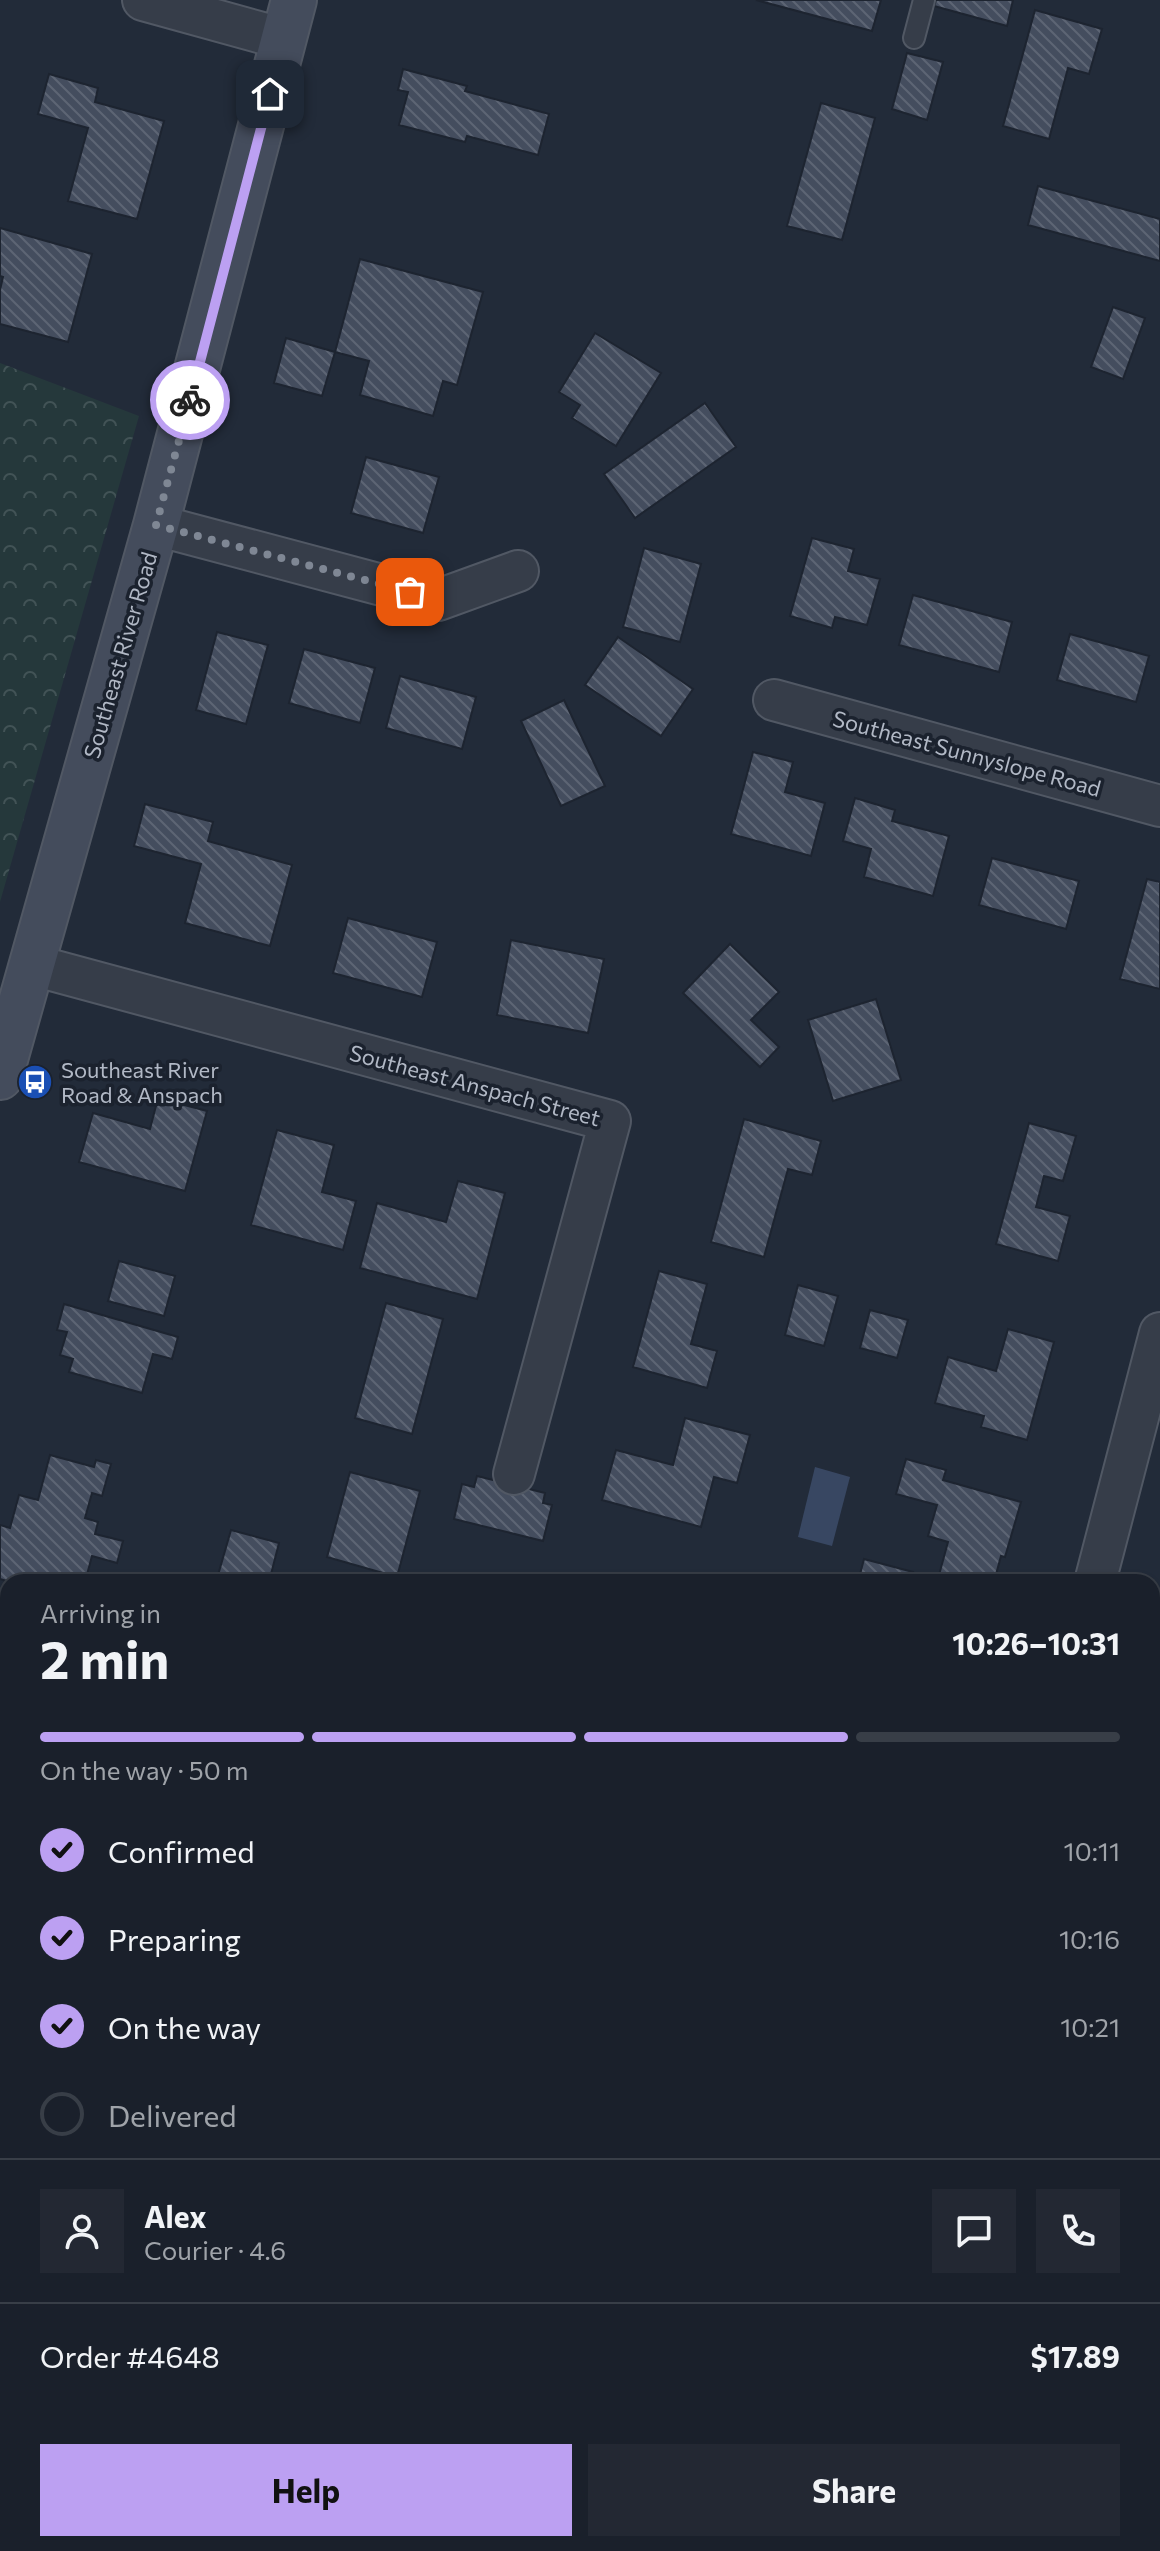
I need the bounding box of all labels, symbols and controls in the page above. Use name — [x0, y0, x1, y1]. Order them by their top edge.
pin — [236, 60, 304, 128]
icon: home — [248, 72, 292, 116]
courier — [150, 360, 230, 440]
icon: bike — [168, 378, 212, 422]
street label: Southeast River Road — [78, 549, 162, 761]
pin — [376, 558, 444, 626]
icon: bag — [388, 570, 432, 614]
street label: Southeast Sunnyslope Road — [830, 704, 1104, 802]
street label: Southeast Anspach Street — [347, 1039, 603, 1131]
place label: Southeast River Road & Anspach — [61, 1056, 223, 1108]
bus stop icon: Southeast River Road & Anspach — [16, 1063, 54, 1101]
text: Arriving in — [40, 1597, 161, 1628]
text: 10:26–10:31 — [952, 1624, 1120, 1661]
text: 2 min — [40, 1626, 169, 1690]
text: On the way · 50 m — [40, 1754, 248, 1785]
icon: check — [40, 1828, 84, 1872]
text: Confirmed — [108, 1832, 255, 1869]
text: 10:11 — [1064, 1835, 1120, 1866]
icon: check — [40, 1916, 84, 1960]
text: Preparing — [108, 1920, 241, 1957]
text: 10:16 — [1059, 1923, 1120, 1954]
icon: check — [40, 2004, 84, 2048]
text: On the way — [108, 2008, 261, 2045]
text: 10:21 — [1060, 2011, 1120, 2042]
text: Delivered — [108, 2096, 237, 2133]
button: person — [40, 2189, 124, 2273]
button: chat — [932, 2189, 1016, 2273]
button: phone — [1036, 2189, 1120, 2273]
text: Alex — [144, 2197, 207, 2234]
text: Courier · 4.6 — [144, 2234, 286, 2265]
text: Order #4648 — [40, 2337, 220, 2374]
text: $17.89 — [1030, 2337, 1120, 2374]
button: Help — [40, 2444, 572, 2536]
button: Share — [588, 2444, 1120, 2536]

